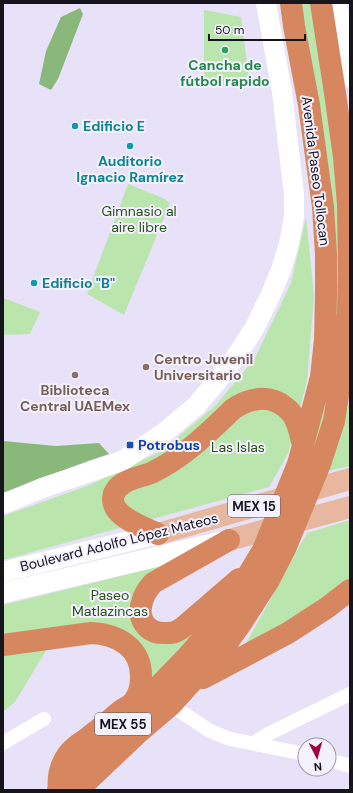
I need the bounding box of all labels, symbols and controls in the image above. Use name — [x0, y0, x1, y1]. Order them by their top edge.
scale bar — [209, 16, 305, 42]
text: 50 m — [215, 22, 244, 38]
marker: Cancha de fútbol rapido — [220, 45, 230, 55]
place label: Cancha de fútbol rapido — [180, 56, 270, 90]
street label: Avenida Paseo Tollocan — [298, 95, 334, 247]
place label: Edificio E — [83, 117, 145, 135]
marker: Edificio E — [70, 121, 80, 131]
marker: Auditorio Ignacio Ramírez — [125, 141, 135, 151]
place label: Auditorio Ignacio Ramírez — [76, 152, 184, 186]
park label: Gimnasio al aire libre — [101, 202, 177, 236]
place label: Edificio "B" — [42, 274, 115, 292]
marker: Edificio "B" — [29, 278, 39, 288]
place label: Centro Juvenil Universitario — [154, 350, 253, 384]
marker: Centro Juvenil Universitario — [141, 362, 151, 372]
marker: Biblioteca Central UAEMex — [70, 370, 80, 380]
place label: Biblioteca Central UAEMex — [20, 381, 130, 415]
place label: Potrobus — [138, 436, 200, 454]
park label: Las Islas — [211, 438, 265, 456]
marker: Potrobus — [125, 440, 135, 450]
road number: MEX 15 — [228, 495, 280, 517]
street label: Boulevard Adolfo López Mateos — [18, 509, 220, 575]
park label: Paseo Matlazincas — [72, 586, 148, 620]
road number: MEX 55 — [95, 713, 151, 735]
north arrow — [297, 737, 337, 777]
text: N — [313, 760, 323, 774]

